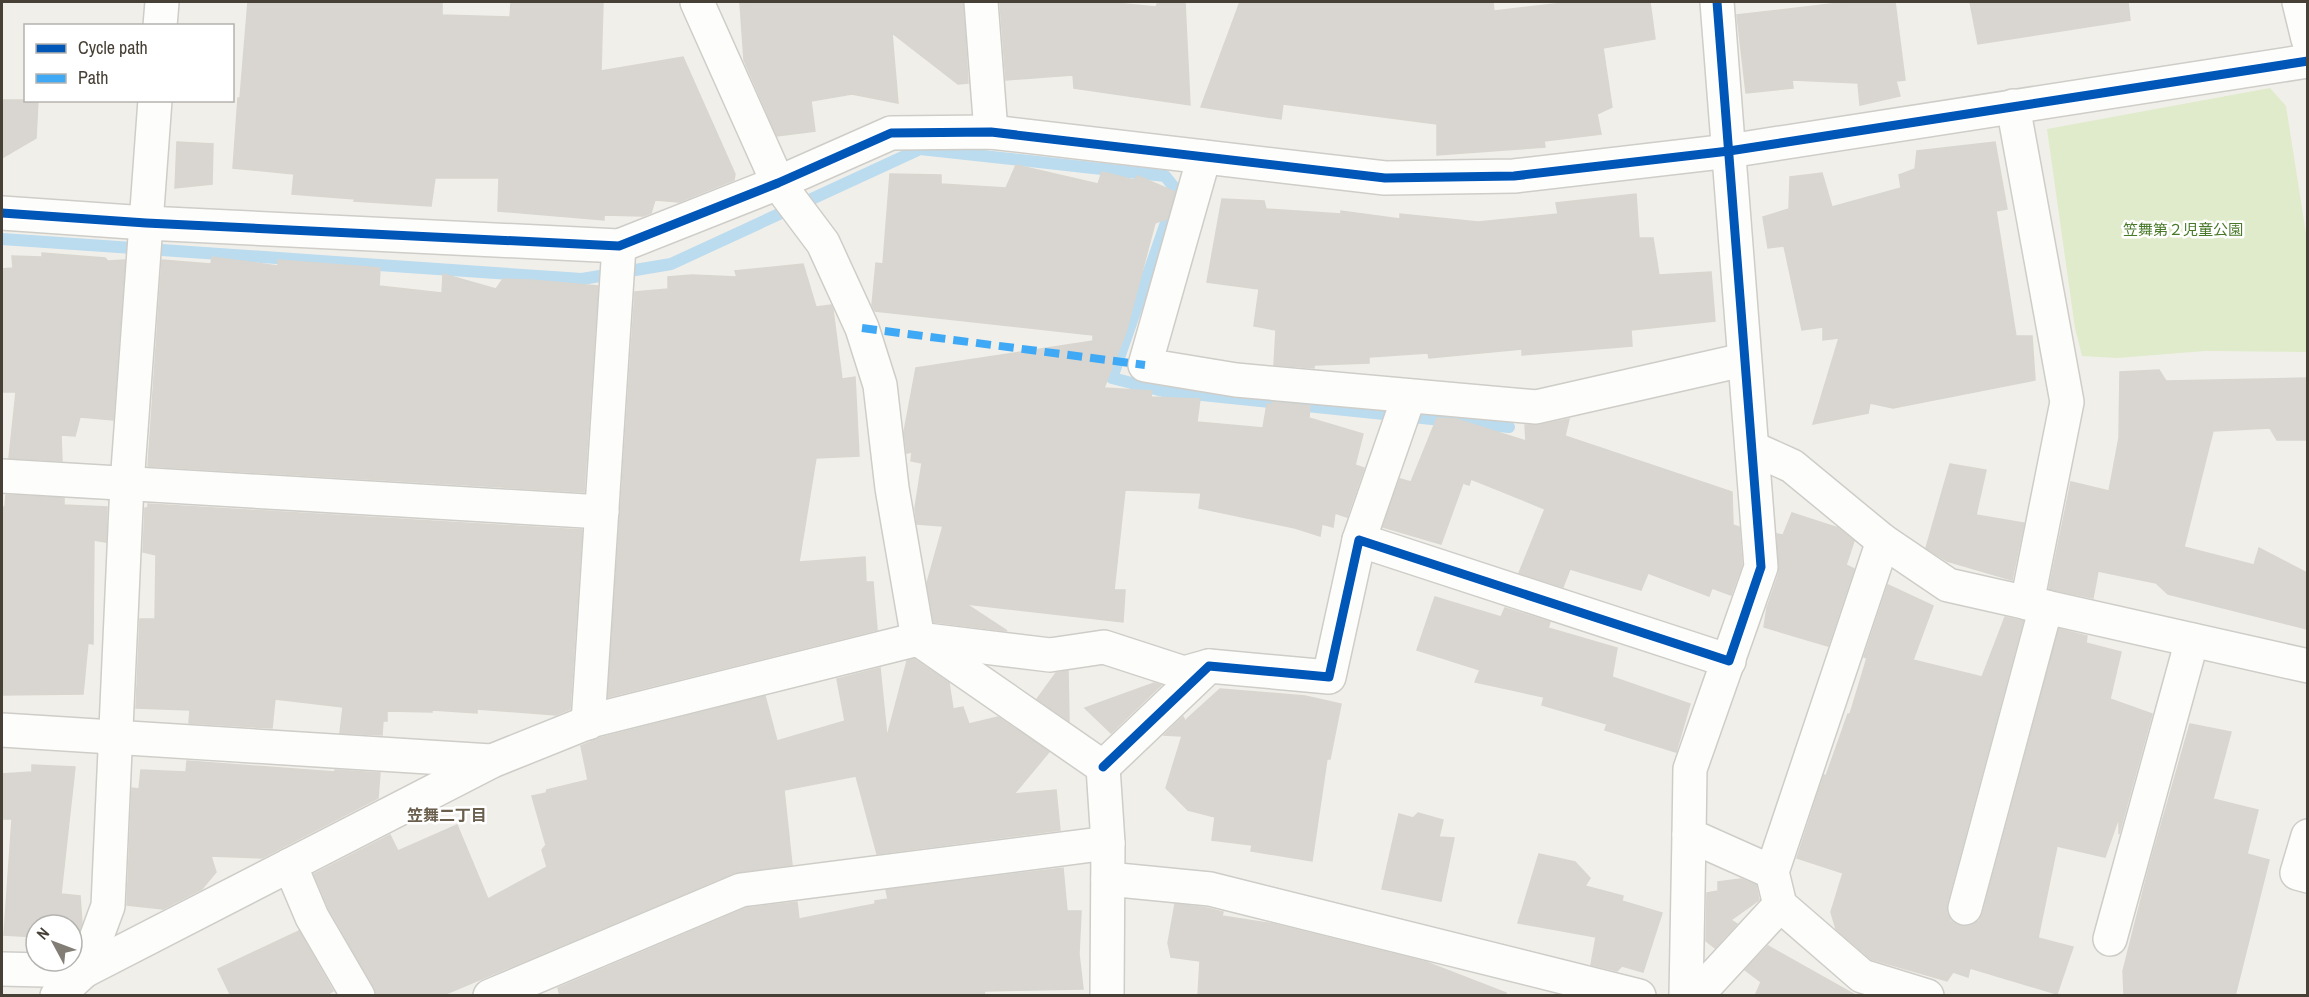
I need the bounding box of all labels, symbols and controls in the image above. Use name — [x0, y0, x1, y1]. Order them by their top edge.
legend — [24, 24, 234, 102]
text: Cycle path — [78, 35, 148, 60]
text: Path — [78, 65, 108, 90]
park label: 笠舞第２児童公園 — [2123, 219, 2243, 240]
district label: 笠舞二丁目 — [407, 804, 487, 826]
north arrow — [24, 913, 84, 973]
text: N — [31, 922, 54, 944]

